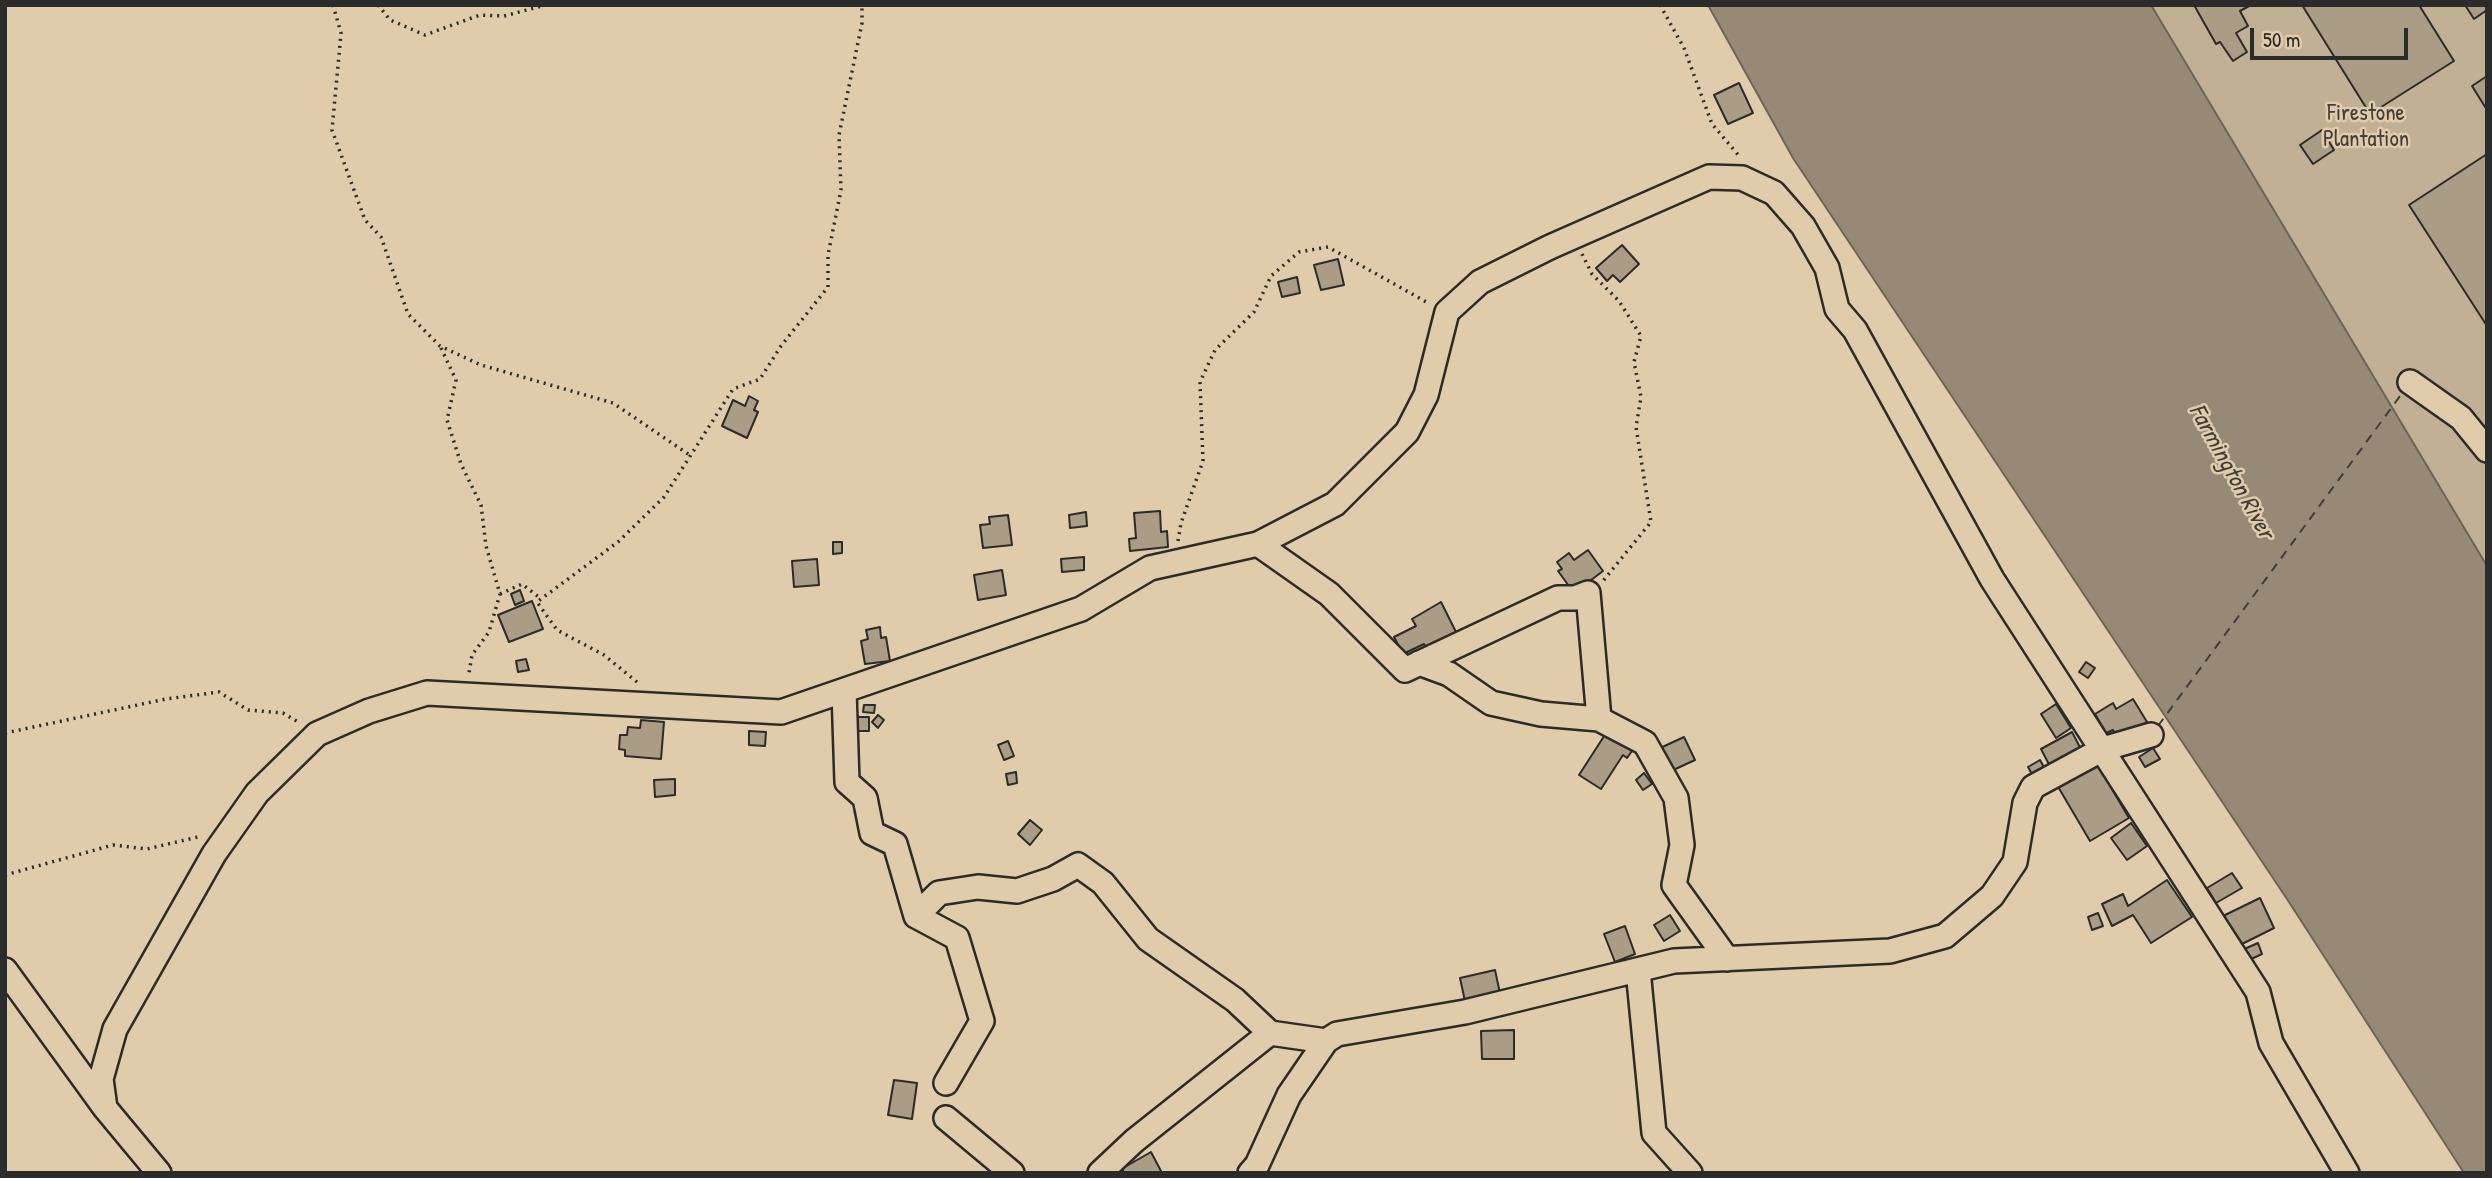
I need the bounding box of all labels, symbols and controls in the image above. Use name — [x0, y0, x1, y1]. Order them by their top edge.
scale bar — [2254, 14, 2412, 58]
text: 50 m — [2263, 25, 2300, 54]
park label: Firestone Plantation — [2323, 100, 2409, 154]
water label: Farmington River — [2182, 399, 2280, 545]

